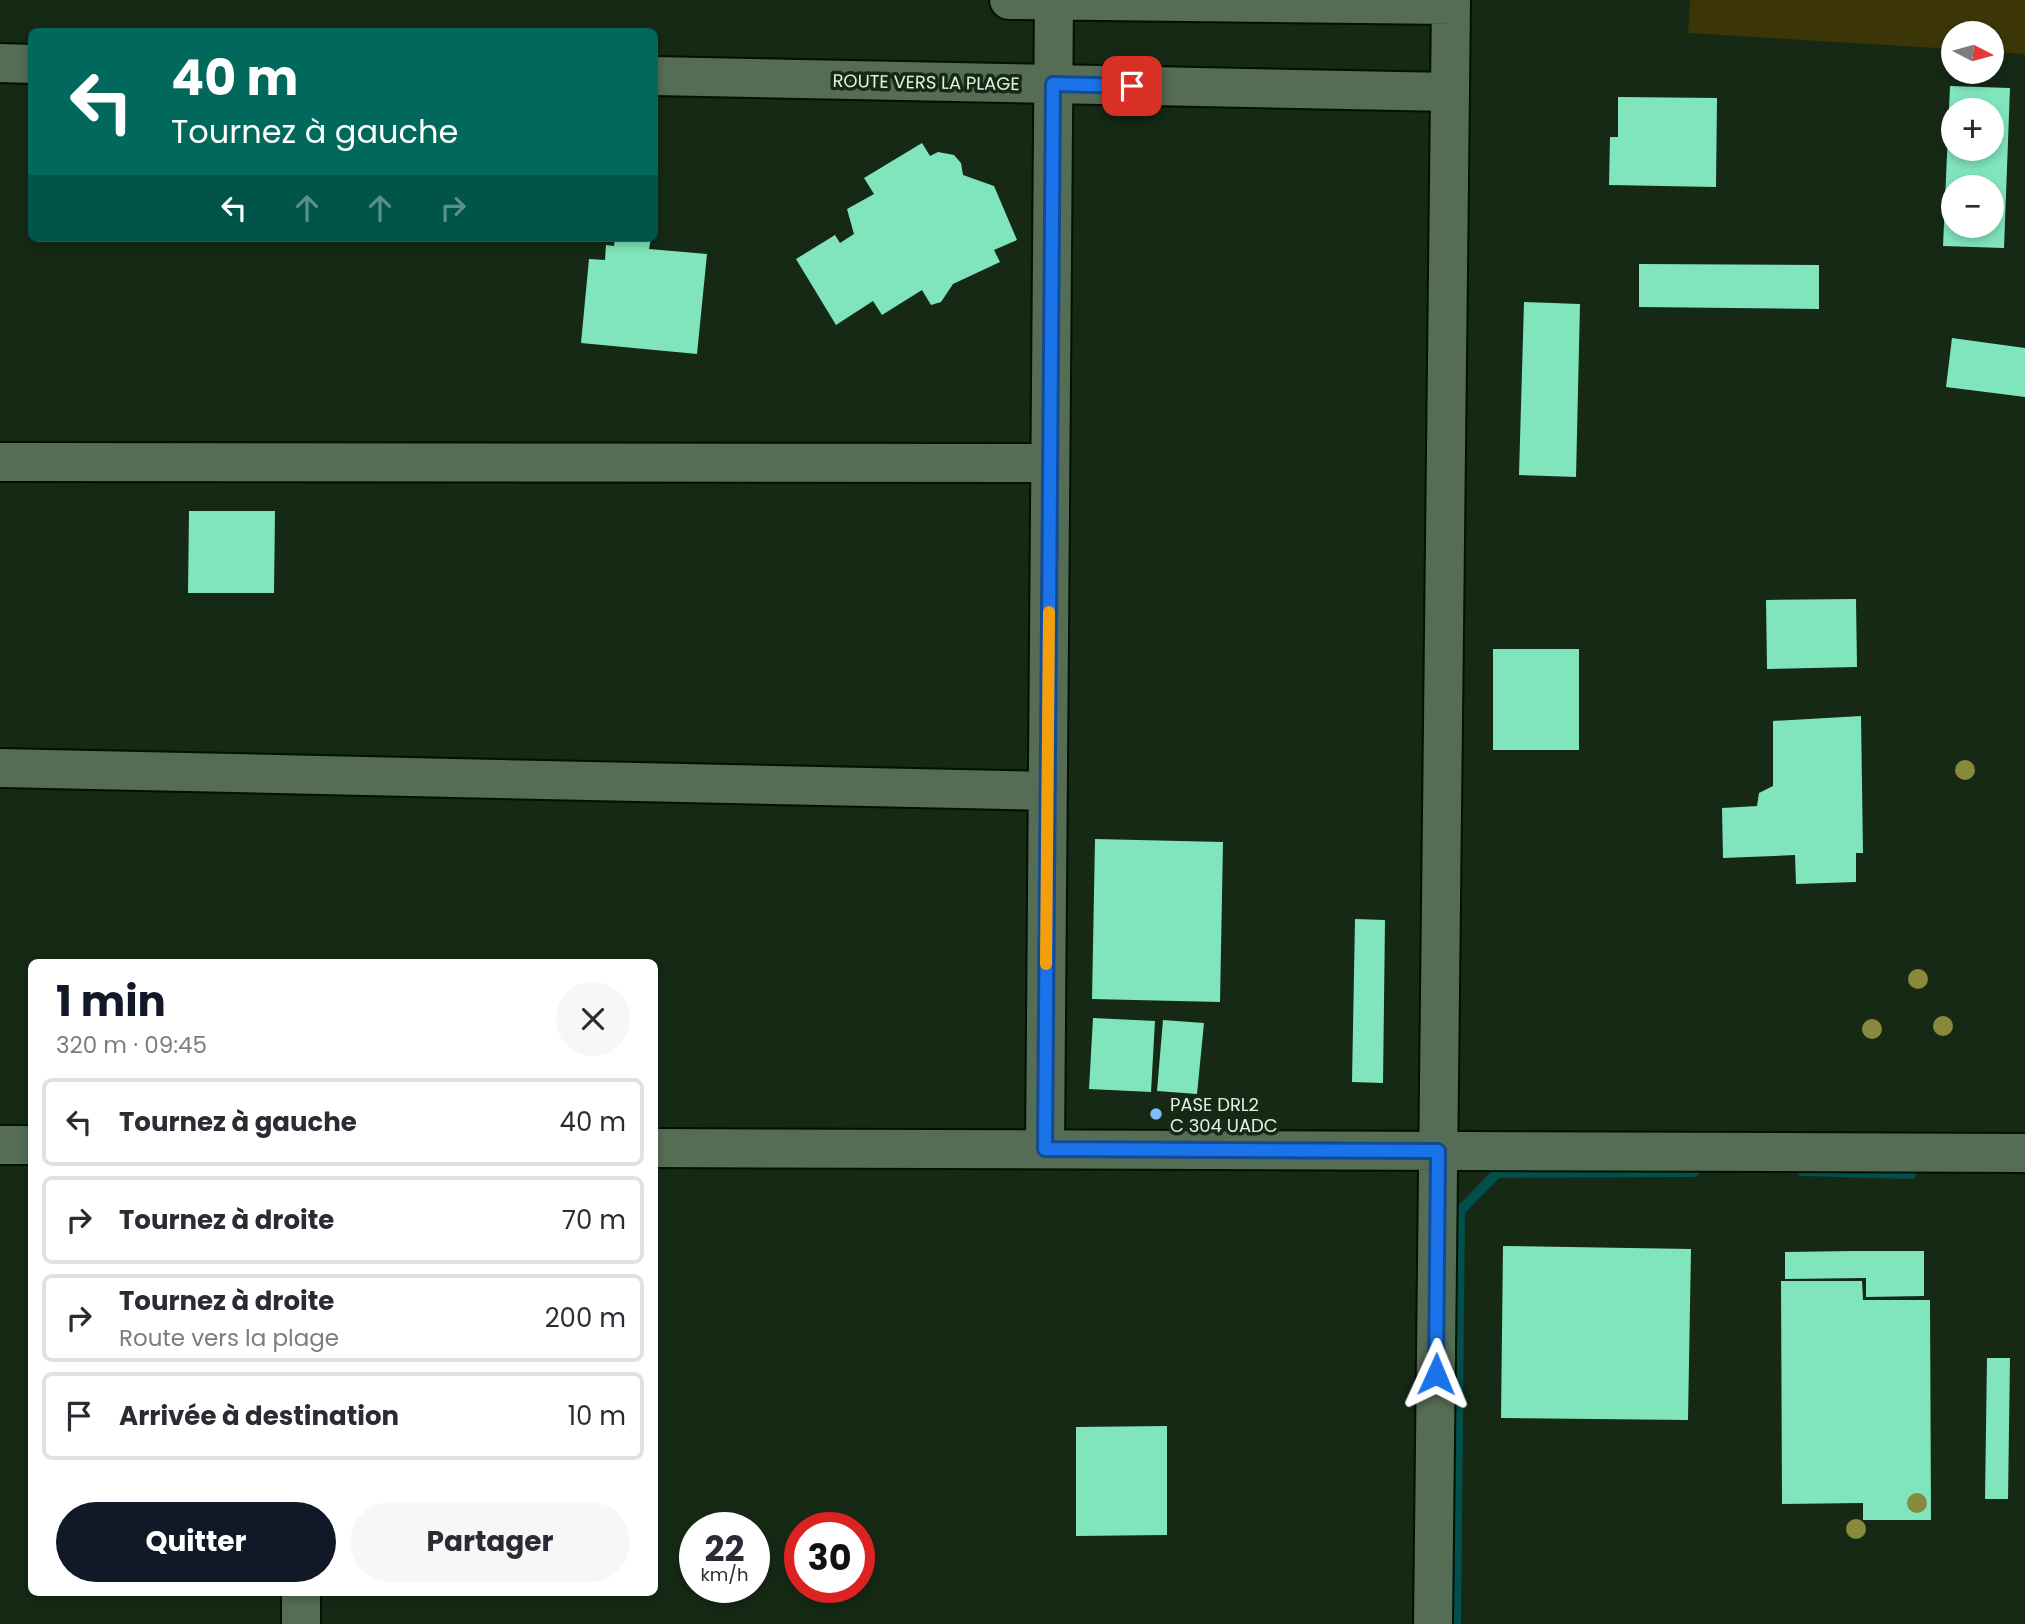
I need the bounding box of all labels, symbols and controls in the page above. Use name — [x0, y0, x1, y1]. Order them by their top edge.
north arrow — [1941, 21, 2004, 84]
map controls — [1941, 21, 2004, 238]
text: 40 m — [171, 44, 298, 112]
icon: left — [56, 56, 147, 147]
pin — [1102, 56, 1162, 116]
icon: arrive — [1113, 67, 1151, 105]
street label: ROUTE VERS LA PLAGE — [832, 68, 1020, 96]
button: + — [1941, 98, 2004, 161]
text: Tournez à gauche — [171, 109, 458, 154]
button: − — [1941, 175, 2004, 238]
icon: left — [215, 189, 253, 227]
icon: ahead — [288, 189, 326, 227]
icon: ahead — [361, 189, 399, 227]
icon: right — [434, 189, 472, 227]
text: 1 min — [56, 972, 166, 1031]
button: close — [556, 982, 630, 1056]
text: 320 m · 09:45 — [56, 1029, 207, 1061]
place label: PASE DRL2 C 304 UADC — [1170, 1092, 1278, 1138]
icon: left — [60, 1103, 98, 1141]
text: Tournez à gauche — [119, 1104, 357, 1140]
text: 40 m — [560, 1104, 626, 1140]
marker: PASE DRL2 C 304 UADC — [1148, 1106, 1164, 1122]
icon: right — [60, 1201, 98, 1239]
text: Tournez à droite — [119, 1202, 334, 1238]
text: 70 m — [562, 1202, 626, 1238]
text: Tournez à droite — [119, 1283, 334, 1319]
icon: right — [60, 1299, 98, 1337]
text: 200 m — [545, 1300, 626, 1336]
text: Route vers la plage — [119, 1322, 339, 1354]
position arrow — [1399, 1337, 1473, 1411]
icon: arrive — [60, 1397, 98, 1435]
text: Arrivée à destination — [119, 1398, 399, 1434]
text: 10 m — [568, 1398, 626, 1434]
button: Quitter — [56, 1502, 336, 1582]
button: Partager — [350, 1502, 630, 1582]
speed limit sign: 30 — [784, 1512, 875, 1603]
text: 22 — [705, 1524, 744, 1573]
text: km/h — [701, 1562, 748, 1587]

